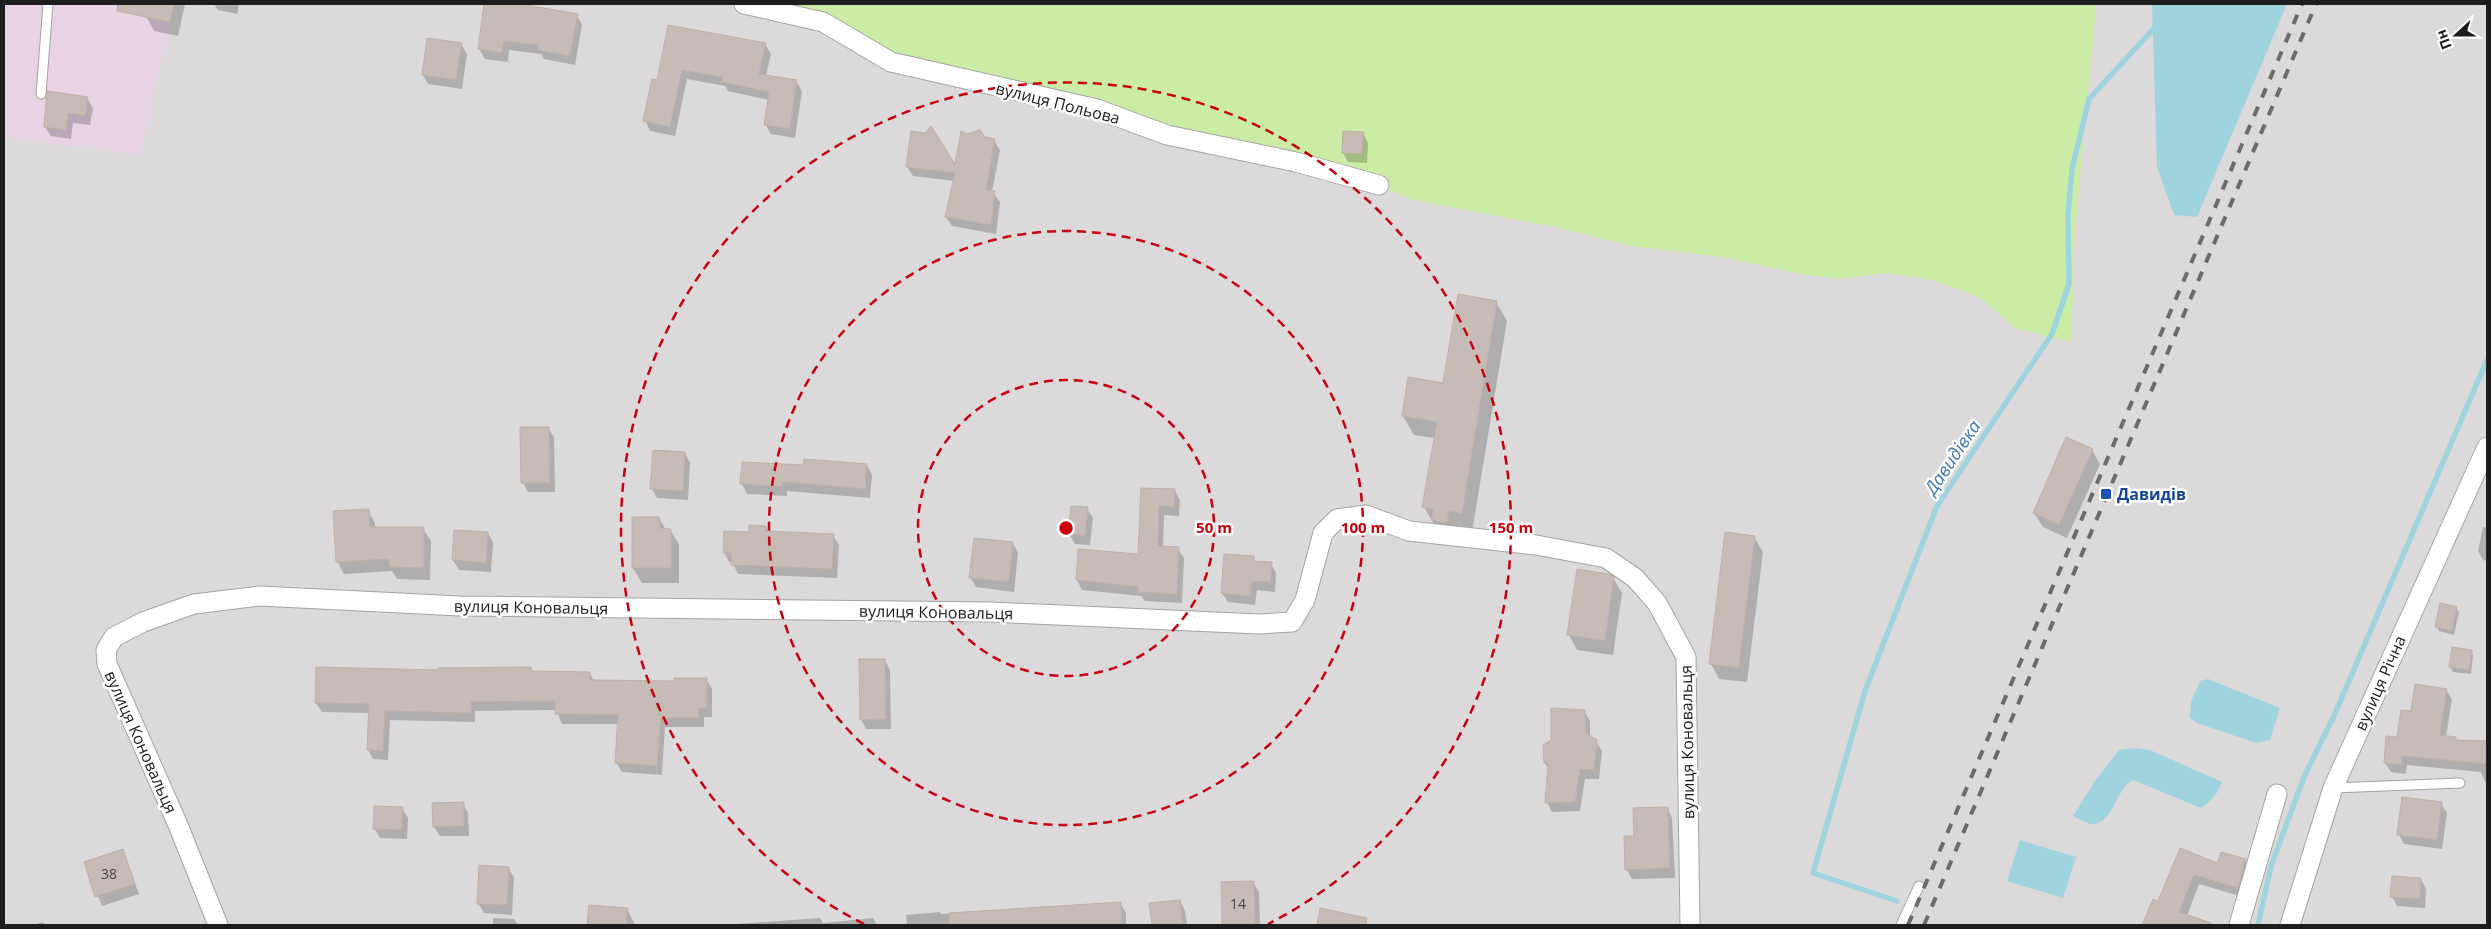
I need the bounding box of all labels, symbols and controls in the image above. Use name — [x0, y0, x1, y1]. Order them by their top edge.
north arrow — [2431, 10, 2481, 60]
text: Пн — [2431, 27, 2456, 52]
street label: вулиця Польова — [994, 77, 1122, 129]
water label: Давидівка — [1917, 415, 1986, 500]
place label: Давидів — [2117, 483, 2186, 505]
marker: Давидів — [2099, 487, 2113, 501]
text: 50 m — [1196, 517, 1232, 537]
text: 100 m — [1341, 517, 1385, 537]
text: 150 m — [1489, 517, 1533, 537]
centre of rings — [1057, 519, 1075, 537]
street label: вулиця Коновальця — [454, 595, 608, 619]
street label: вулиця Коновальця — [859, 600, 1013, 624]
street label: вулиця Річна — [2349, 632, 2411, 734]
street label: вулиця Коновальця — [1675, 665, 1699, 819]
street label: вулиця Коновальця — [100, 667, 182, 817]
house number: 38 — [101, 864, 117, 883]
house number: 14 — [1230, 894, 1246, 913]

